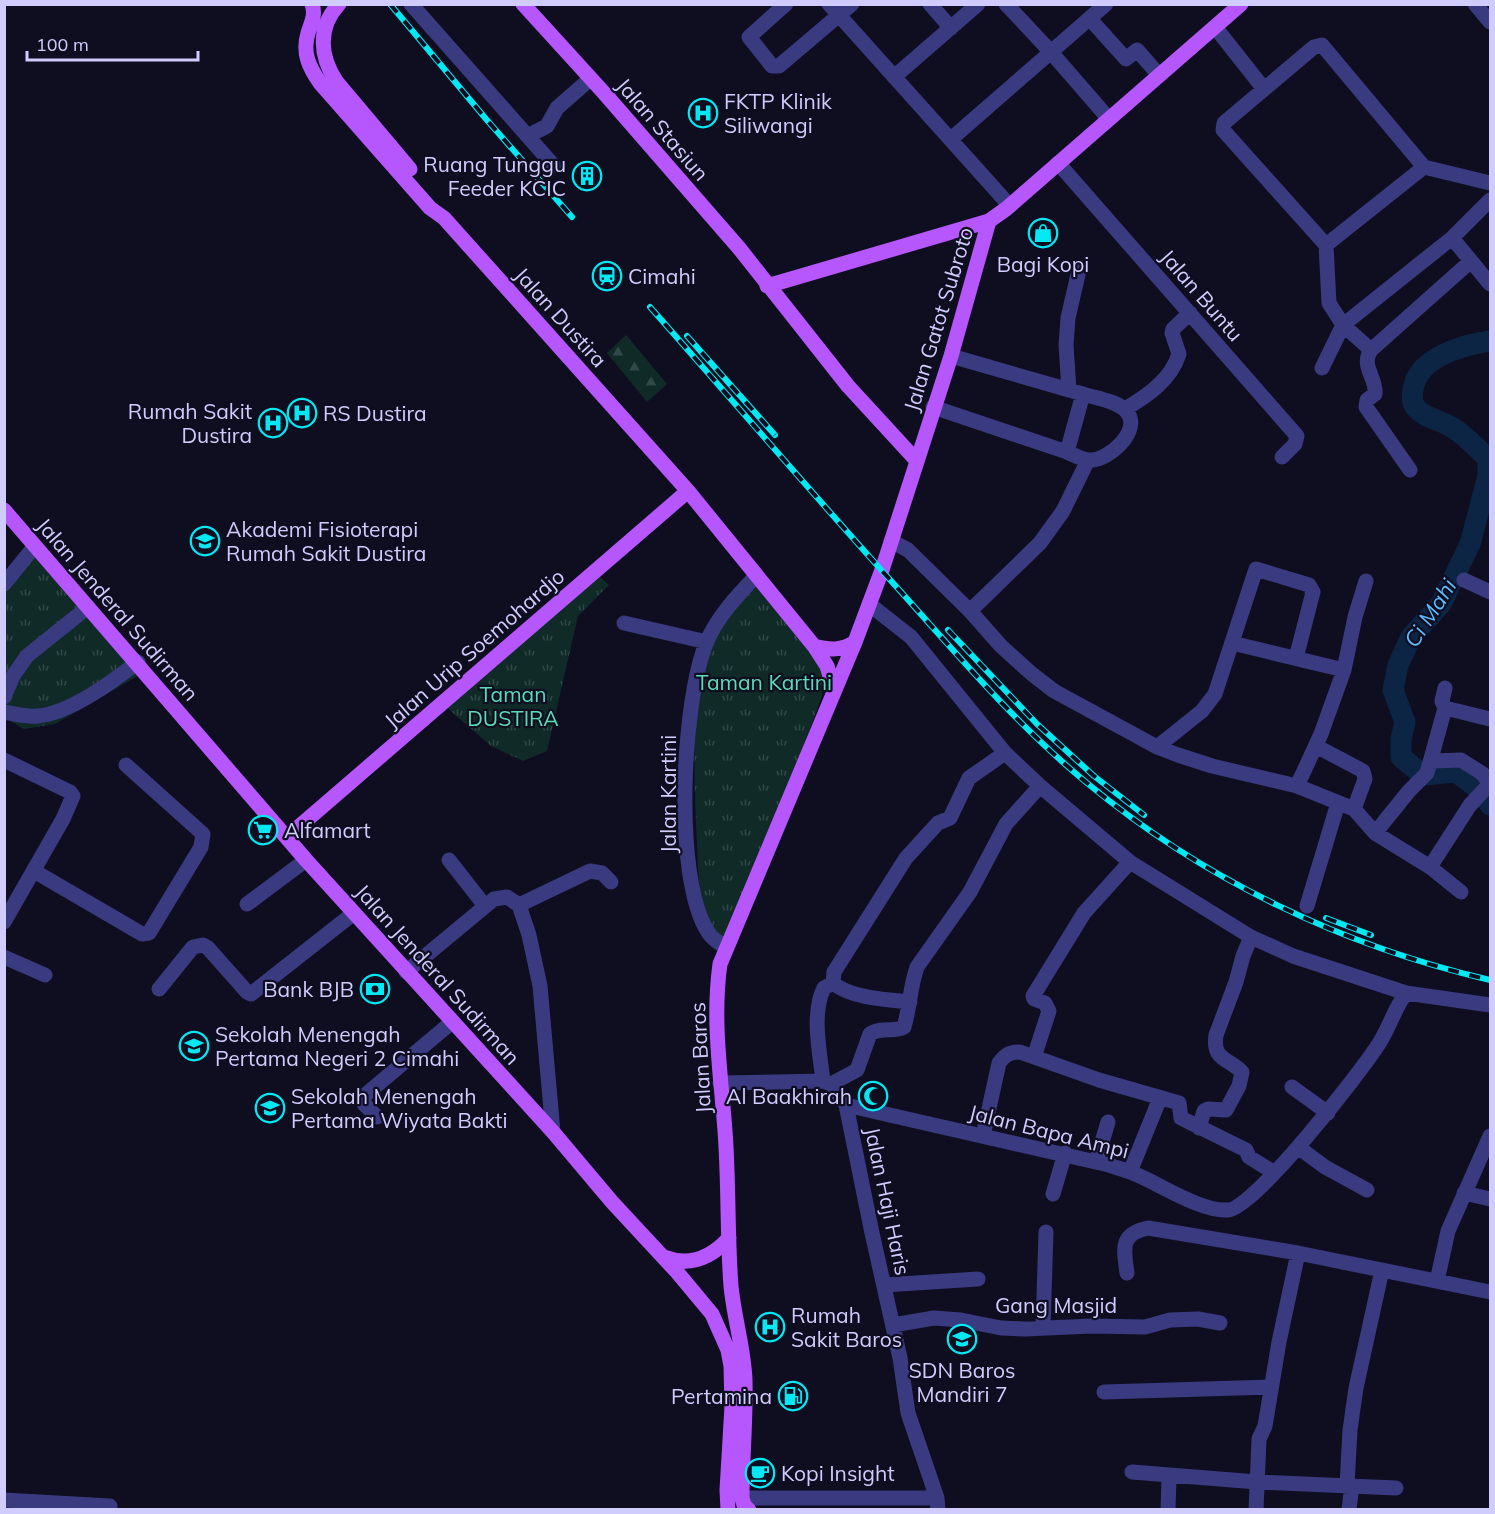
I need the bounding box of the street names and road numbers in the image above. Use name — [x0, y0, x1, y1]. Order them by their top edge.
street label: Jalan Stasiun — [611, 72, 715, 186]
street label: Jalan Gatot Subroto — [898, 224, 978, 414]
street label: Jalan Buntu — [1155, 244, 1249, 346]
street label: Jalan Dustira — [509, 262, 613, 372]
street label: Jalan Jenderal Sudirman — [31, 512, 205, 706]
street label: Jalan Urip Soemohardjo — [379, 563, 569, 733]
street label: Jalan Kartini — [655, 735, 681, 853]
street label: Jalan Jenderal Sudirman — [350, 878, 526, 1070]
street label: Jalan Baros — [684, 1002, 716, 1114]
street label: Jalan Bapa Ampi — [966, 1099, 1132, 1163]
street label: Jalan Haji Haris — [860, 1125, 916, 1277]
street label: Gang Masjid — [995, 1292, 1117, 1318]

